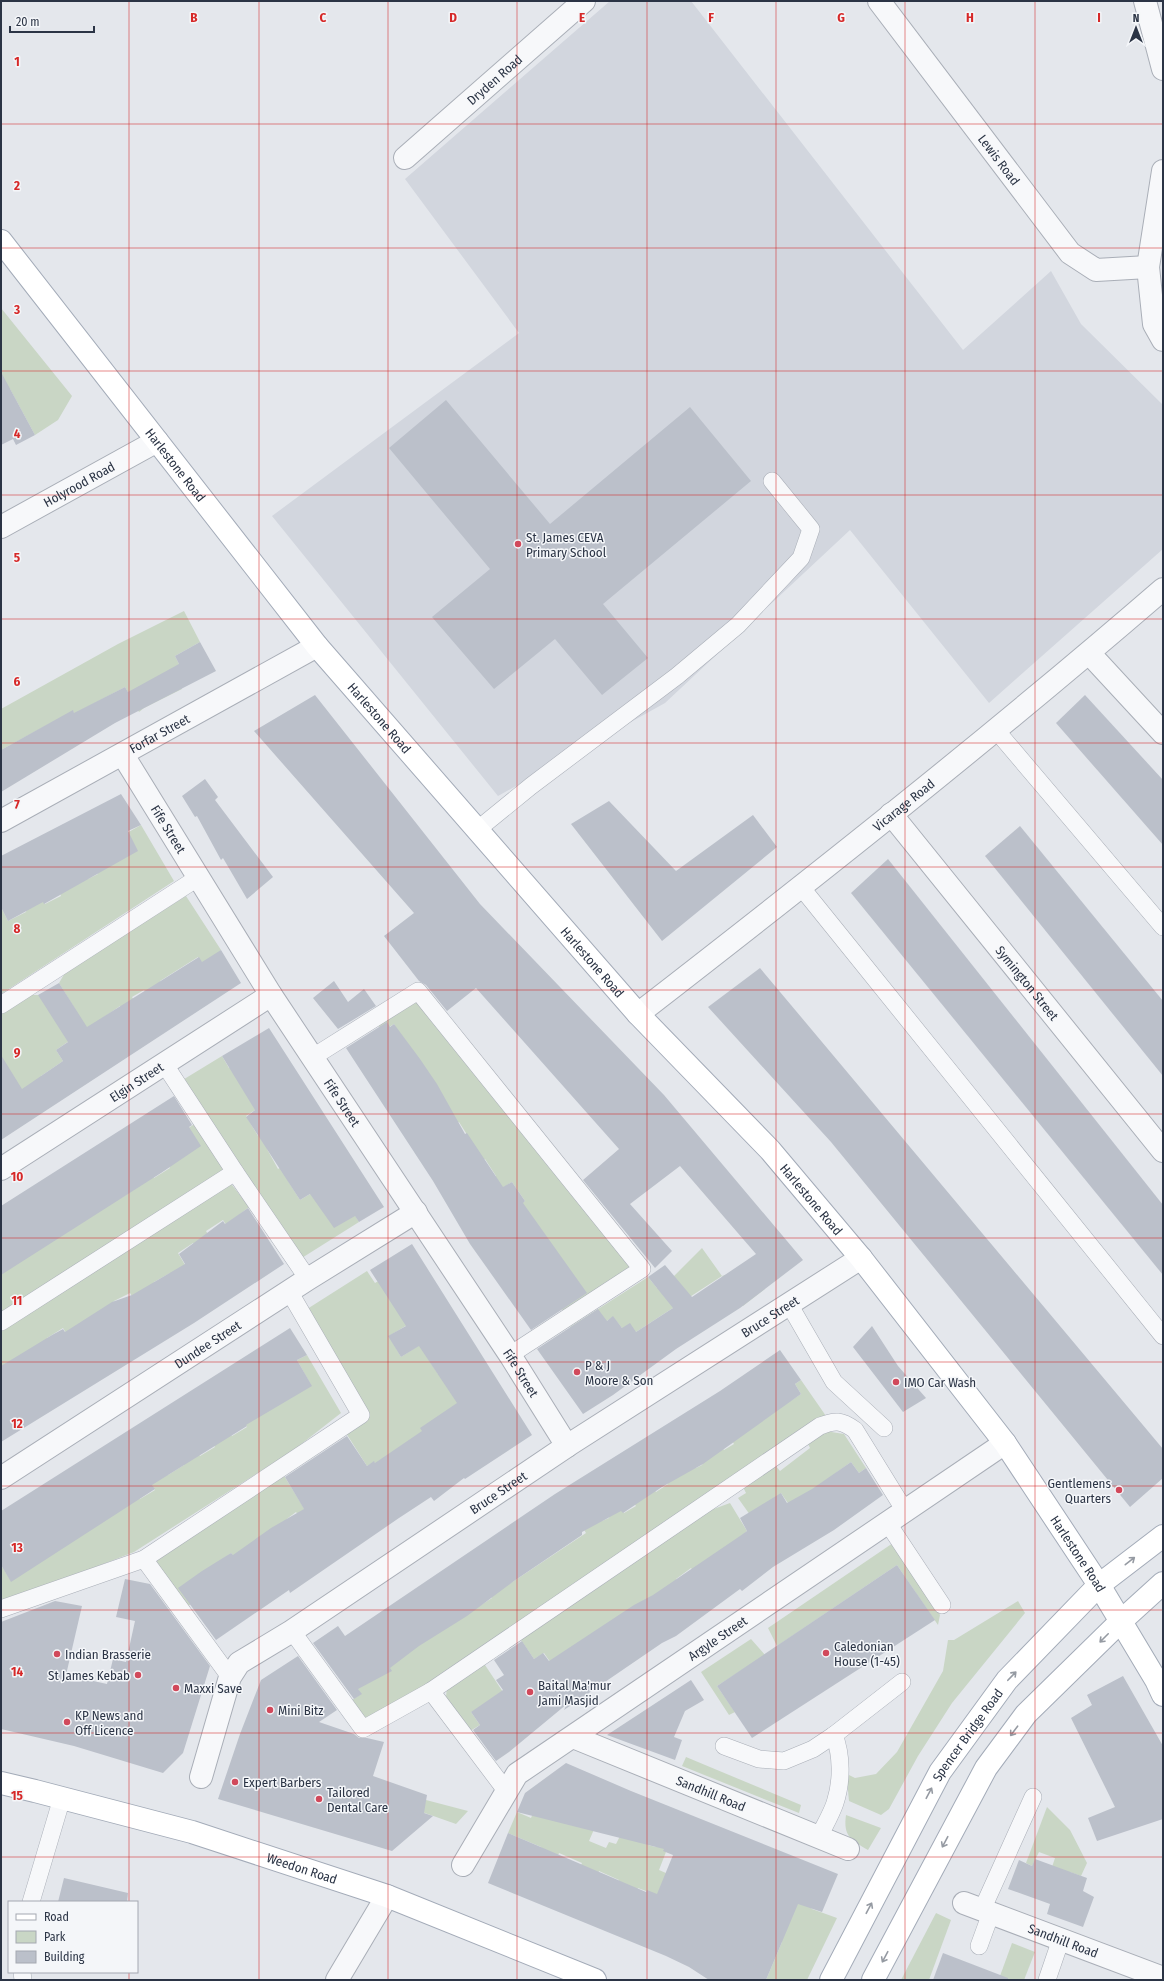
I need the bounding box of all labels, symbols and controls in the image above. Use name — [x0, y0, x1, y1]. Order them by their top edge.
scale bar — [10, 8, 94, 34]
north arrow — [1116, 8, 1156, 48]
text: B — [190, 10, 198, 25]
text: C — [320, 10, 327, 25]
text: D — [449, 10, 457, 25]
text: E — [579, 10, 585, 25]
text: F — [708, 10, 714, 25]
text: G — [837, 10, 845, 25]
text: H — [966, 10, 974, 25]
text: I — [1097, 10, 1101, 25]
text: N — [1133, 12, 1139, 25]
text: 20 m — [16, 15, 40, 29]
street label: Dryden Road — [464, 52, 525, 108]
text: 1 — [14, 54, 20, 69]
street label: Lewis Road — [975, 132, 1023, 188]
text: 2 — [13, 178, 20, 193]
text: 3 — [13, 302, 20, 317]
text: 4 — [14, 426, 21, 441]
street label: Harlestone Road — [142, 426, 208, 505]
street label: Holyrood Road — [41, 459, 117, 510]
place label: St. James CEVA Primary School — [526, 530, 607, 560]
marker: St. James CEVA Primary School — [513, 539, 523, 549]
text: 5 — [14, 550, 20, 565]
text: 6 — [14, 674, 21, 689]
street label: Harlestone Road — [345, 680, 414, 756]
street label: Forfar Street — [127, 711, 193, 756]
street label: Vicarage Road — [870, 776, 938, 834]
text: 7 — [14, 797, 20, 812]
street label: Fife Street — [148, 802, 189, 857]
text: 8 — [14, 921, 21, 936]
street label: Harlestone Road — [558, 924, 627, 1001]
street label: Symington Street — [992, 943, 1062, 1024]
text: 9 — [14, 1045, 21, 1060]
street label: Elgin Street — [107, 1059, 167, 1105]
street label: Fife Street — [321, 1076, 364, 1130]
street label: Harlestone Road — [777, 1161, 845, 1238]
text: 10 — [11, 1169, 23, 1184]
street label: Bruce Street — [739, 1292, 802, 1341]
text: 11 — [12, 1293, 22, 1308]
street label: Dundee Street — [172, 1317, 244, 1372]
street label: Fife Street — [500, 1346, 542, 1400]
place label: P & J Moore & Son — [585, 1358, 653, 1388]
marker: P & J Moore & Son — [572, 1367, 582, 1377]
place label: IMO Car Wash — [904, 1375, 976, 1390]
marker: IMO Car Wash — [891, 1377, 901, 1387]
text: 12 — [11, 1416, 23, 1431]
street label: Bruce Street — [467, 1468, 530, 1517]
place label: Gentlemens Quarters — [1048, 1476, 1111, 1506]
marker: Gentlemens Quarters — [1114, 1485, 1124, 1495]
street label: Harlestone Road — [1047, 1513, 1108, 1595]
text: 13 — [11, 1540, 23, 1555]
one-way arrow — [1125, 1557, 1136, 1566]
street label: Argyle Street — [685, 1613, 751, 1664]
one-way arrow — [1099, 1633, 1109, 1643]
place label: Caledonian House (1-45) — [834, 1639, 900, 1669]
place label: Indian Brasserie — [65, 1647, 151, 1662]
marker: Caledonian House (1-45) — [821, 1648, 831, 1658]
marker: Indian Brasserie — [52, 1649, 62, 1659]
text: 14 — [11, 1664, 23, 1679]
place label: St James Kebab — [48, 1668, 130, 1683]
marker: St James Kebab — [133, 1670, 143, 1680]
one-way arrow — [1007, 1671, 1017, 1681]
place label: Baital Ma'mur Jami Masjid — [538, 1678, 612, 1708]
place label: Maxxi Save — [184, 1681, 242, 1696]
marker: Maxxi Save — [171, 1683, 181, 1693]
street label: Spencer Bridge Road — [930, 1686, 1006, 1784]
marker: Baital Ma'mur Jami Masjid — [525, 1687, 535, 1697]
place label: Mini Bitz — [278, 1703, 323, 1718]
marker: Mini Bitz — [265, 1705, 275, 1715]
place label: KP News and Off Licence — [75, 1708, 143, 1738]
marker: KP News and Off Licence — [62, 1717, 72, 1727]
one-way arrow — [1009, 1726, 1018, 1737]
street label: Sandhill Road — [674, 1773, 748, 1815]
place label: Expert Barbers — [243, 1775, 322, 1790]
marker: Expert Barbers — [230, 1777, 240, 1787]
place label: Tailored Dental Care — [327, 1785, 388, 1815]
one-way arrow — [926, 1787, 933, 1799]
text: 15 — [11, 1788, 23, 1803]
marker: Tailored Dental Care — [314, 1794, 324, 1804]
one-way arrow — [941, 1836, 949, 1848]
street label: Weedon Road — [265, 1850, 339, 1887]
legend — [8, 1901, 138, 1973]
one-way arrow — [865, 1902, 873, 1914]
text: Road — [44, 1910, 69, 1924]
street label: Sandhill Road — [1026, 1921, 1100, 1961]
text: Park — [44, 1930, 66, 1944]
text: Building — [44, 1950, 85, 1964]
one-way arrow — [881, 1951, 888, 1963]

